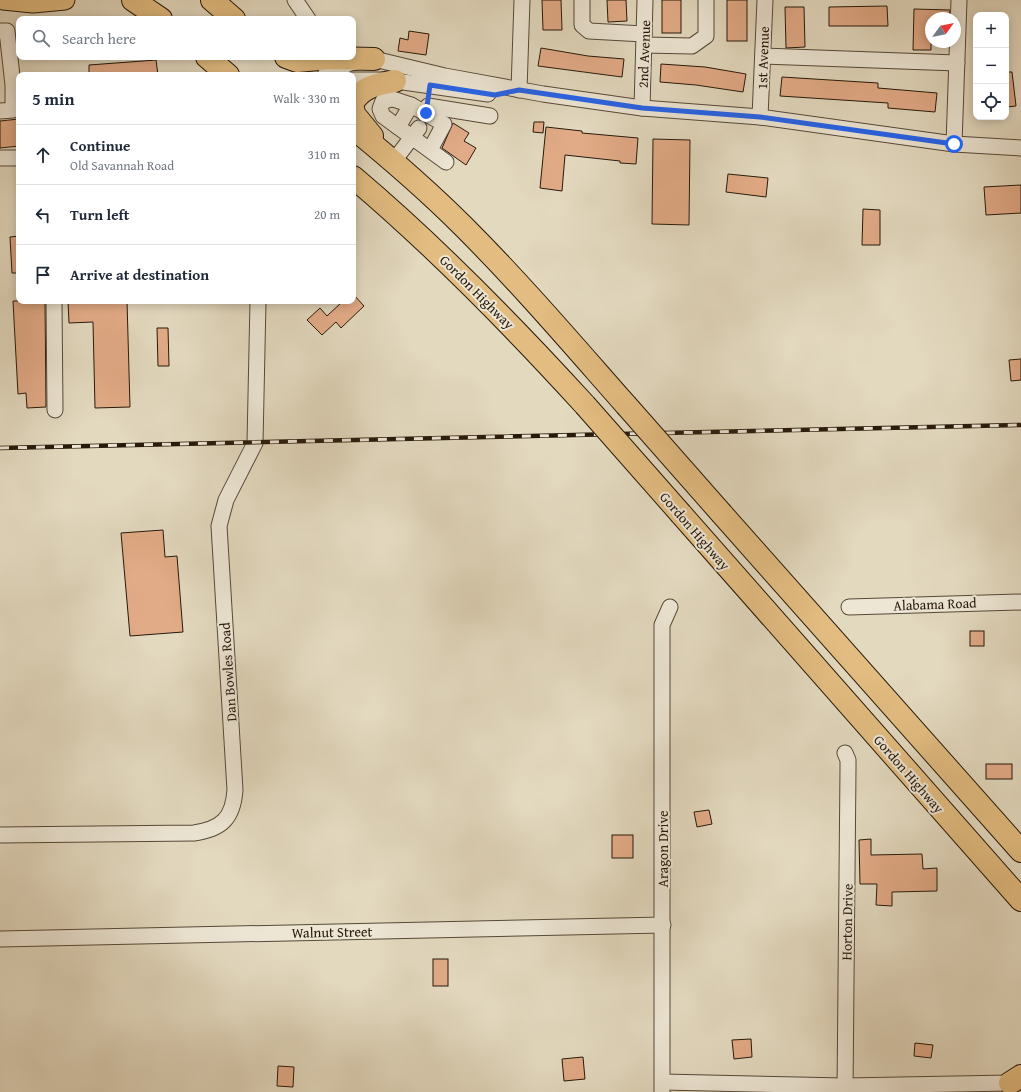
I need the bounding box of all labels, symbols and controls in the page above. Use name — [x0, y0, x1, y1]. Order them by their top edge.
north arrow — [925, 12, 961, 48]
map controls — [973, 12, 1009, 120]
button: + — [973, 12, 1009, 48]
search box — [16, 16, 356, 60]
street label: 2nd Avenue — [633, 19, 655, 88]
street label: 1st Avenue — [752, 26, 774, 90]
icon: search — [30, 27, 52, 49]
text: Search here — [62, 28, 136, 49]
button: − — [973, 48, 1009, 84]
button: locate — [973, 84, 1009, 120]
text: 5 min — [32, 86, 74, 111]
text: Walk · 330 m — [273, 89, 340, 108]
route end — [417, 104, 435, 122]
text: Continue — [70, 135, 131, 156]
route start — [945, 135, 963, 153]
icon: ahead — [32, 144, 54, 166]
text: 310 m — [308, 145, 340, 164]
text: Old Savannah Road — [70, 156, 174, 175]
icon: left — [32, 204, 54, 226]
text: Turn left — [70, 204, 129, 225]
text: 20 m — [314, 205, 340, 224]
street label: Gordon Highway — [435, 250, 519, 334]
icon: arrive — [32, 264, 54, 286]
text: Arrive at destination — [70, 264, 209, 285]
street label: Gordon Highway — [655, 487, 735, 575]
street label: Alabama Road — [893, 593, 978, 615]
street label: Dan Bowles Road — [215, 621, 241, 722]
street label: Gordon Highway — [869, 730, 949, 818]
street label: Aragon Drive — [653, 810, 673, 888]
street label: Horton Drive — [836, 883, 858, 960]
street label: Walnut Street — [291, 921, 373, 943]

